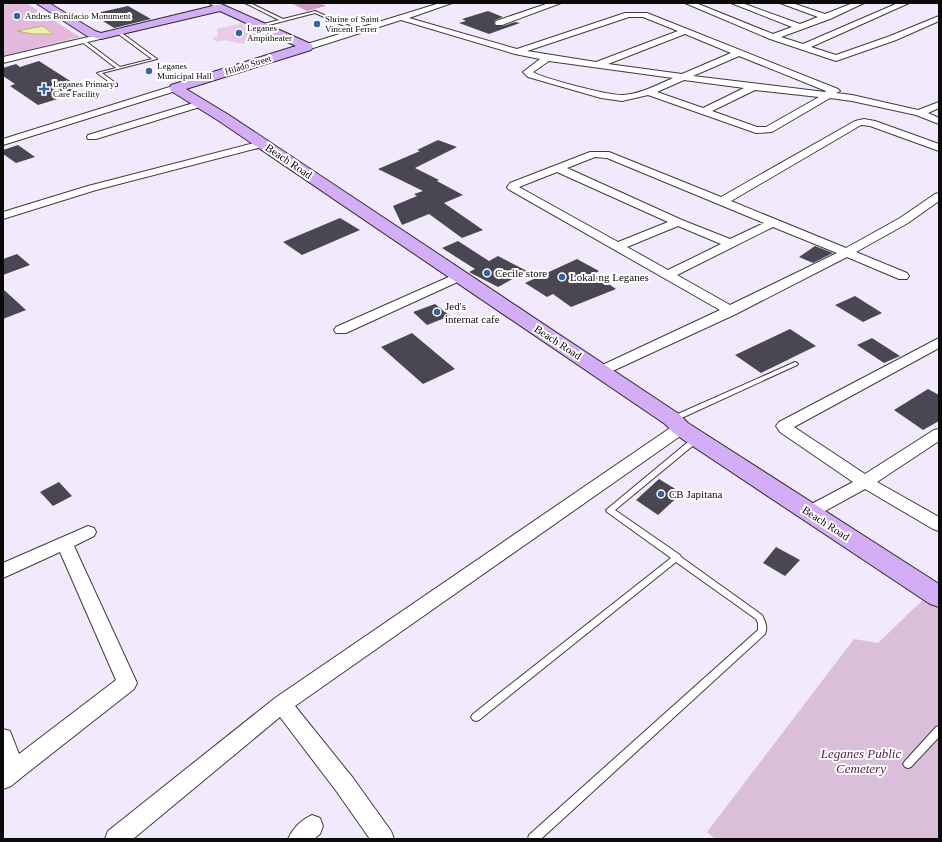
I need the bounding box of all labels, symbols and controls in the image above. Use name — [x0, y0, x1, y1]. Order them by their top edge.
marker: Andres Bonifacio Monument — [12, 11, 22, 21]
place label: Andres Bonifacio Monument — [25, 11, 131, 21]
place label: Shrine of Saint Vincent Ferrer — [325, 14, 379, 34]
marker: Shrine of Saint Vincent Ferrer — [312, 19, 322, 29]
place label: Leganes Ampitheater — [247, 23, 292, 43]
marker: Leganes Ampitheater — [234, 28, 244, 38]
street label: Hilado Street — [224, 53, 273, 77]
place label: Leganes Municipal Hall — [157, 61, 212, 81]
marker: Leganes Municipal Hall — [144, 66, 154, 76]
place label: Leganes Primary Care Facility — [53, 79, 115, 99]
marker: Leganes Primary Care Facility — [38, 83, 50, 95]
street label: Beach Road — [263, 141, 315, 181]
place label: Cecile store — [495, 267, 547, 279]
marker: Cecile store — [482, 268, 492, 278]
place label: Lokal ng Leganes — [570, 271, 649, 283]
marker: Lokal ng Leganes — [557, 272, 567, 282]
place label: Jed's internat cafe — [445, 300, 500, 325]
marker: Jed's internat cafe — [432, 307, 442, 317]
street label: Beach Road — [532, 322, 584, 362]
place label: CB Japitana — [669, 488, 723, 500]
marker: CB Japitana — [656, 489, 666, 499]
street label: Beach Road — [800, 503, 852, 543]
park label: Leganes Public Cemetery — [820, 746, 901, 776]

